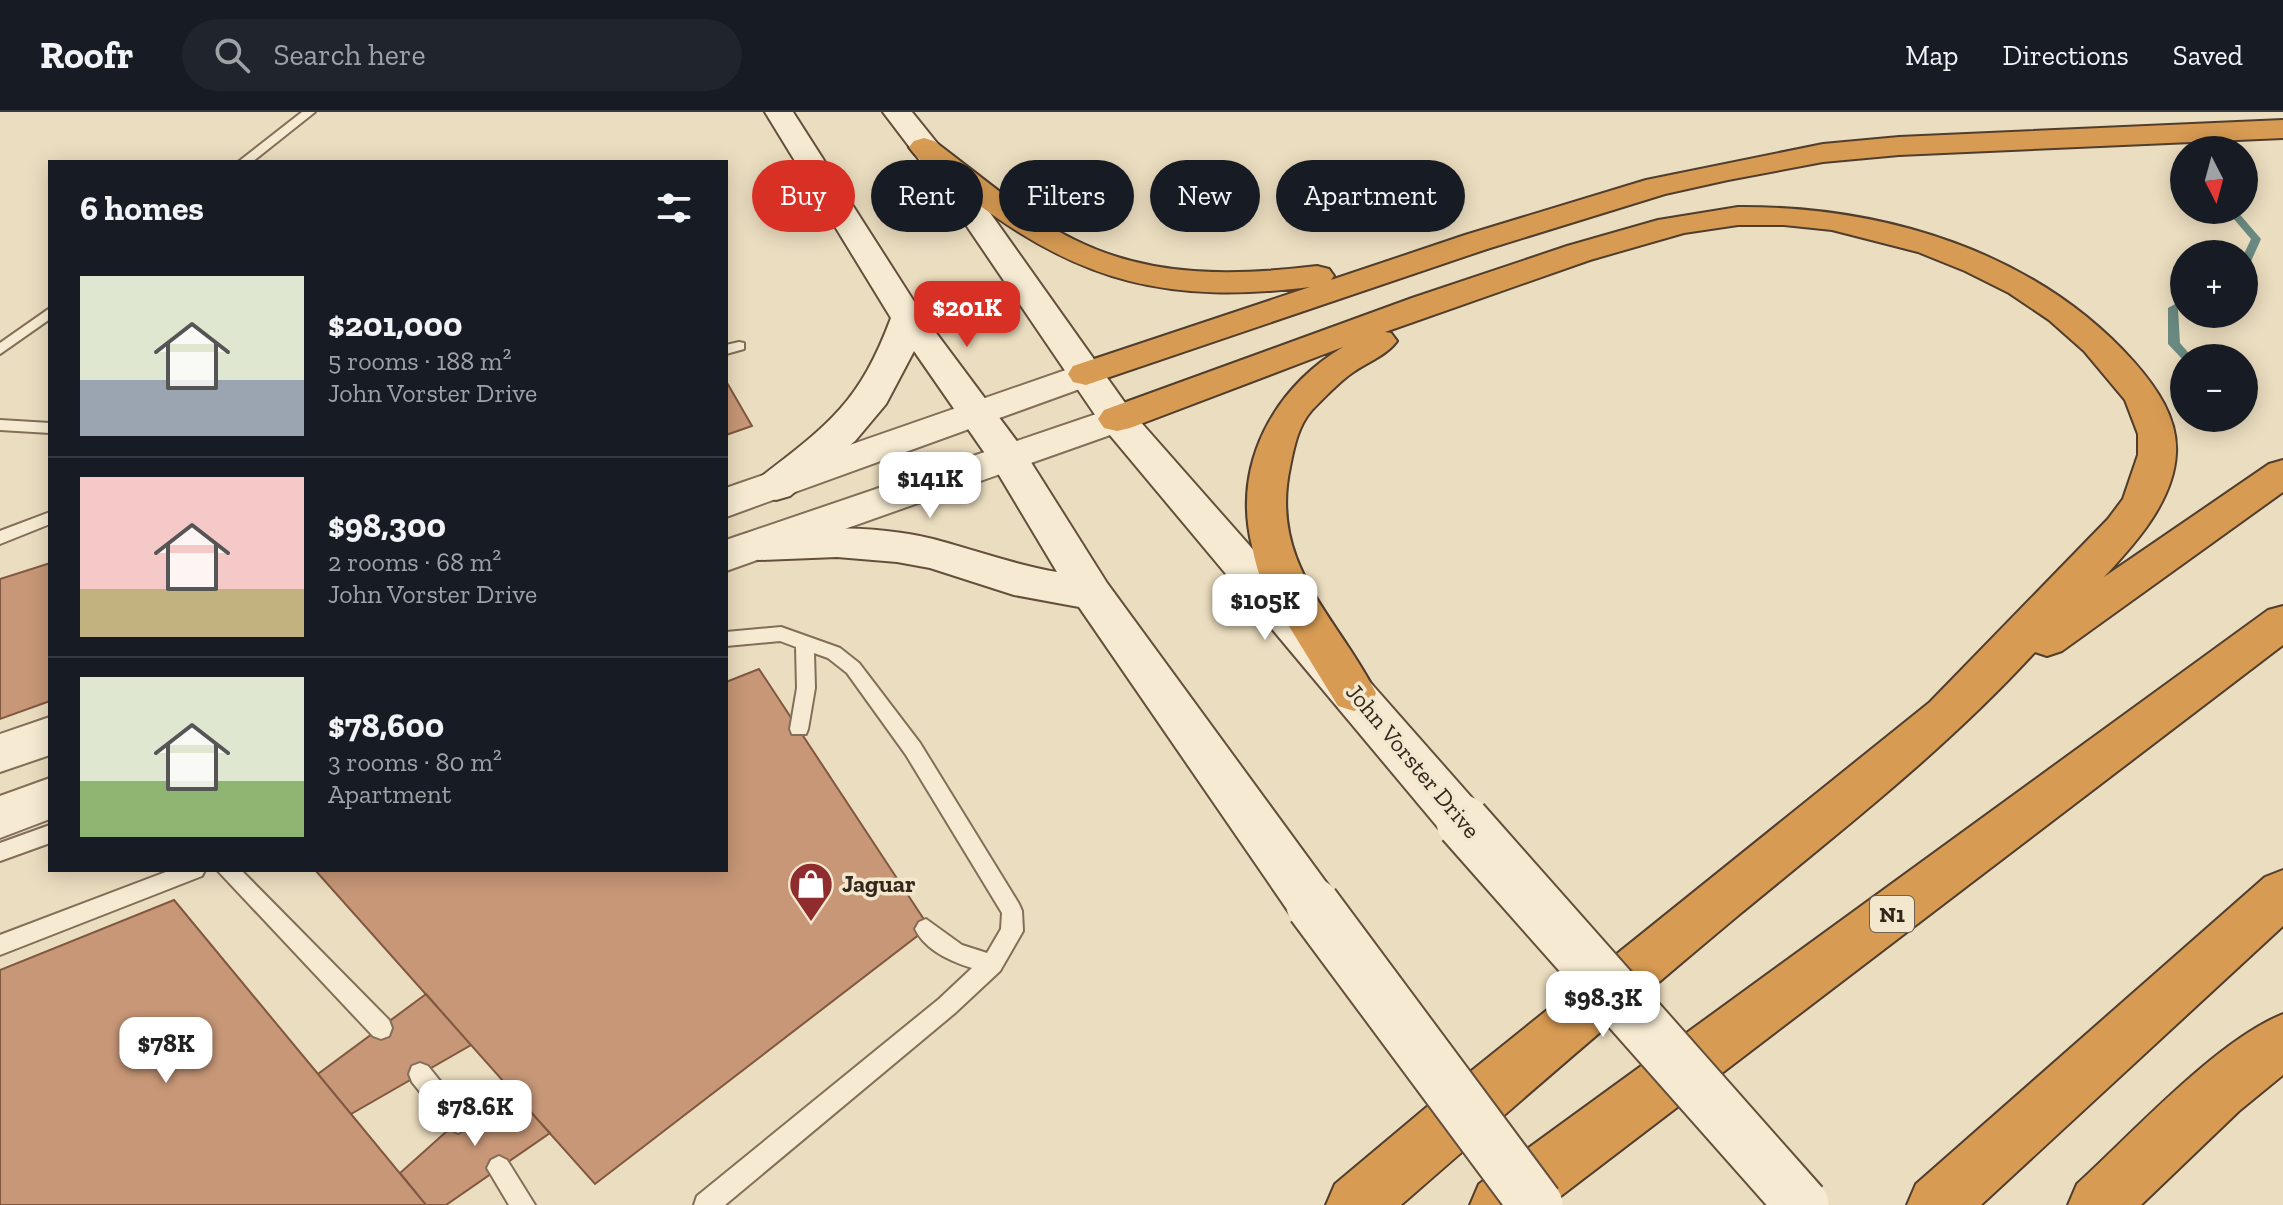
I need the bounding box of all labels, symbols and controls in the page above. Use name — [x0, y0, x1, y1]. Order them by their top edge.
search box — [182, 19, 742, 91]
text: Roofr — [40, 32, 134, 78]
icon: search — [210, 33, 254, 77]
text: Search here — [274, 37, 425, 73]
text: Map — [1905, 39, 1958, 72]
text: Directions — [2002, 39, 2129, 72]
text: Saved — [2173, 39, 2243, 72]
north arrow — [2170, 136, 2258, 224]
map controls — [2170, 136, 2258, 432]
chip: Buy — [752, 160, 855, 232]
chip: Rent — [871, 160, 983, 232]
chip: Filters — [999, 160, 1134, 232]
chip: New — [1150, 160, 1260, 232]
chip: Apartment — [1276, 160, 1465, 232]
icon: filters — [652, 186, 696, 230]
text: 6 homes — [80, 188, 204, 229]
button: + — [2170, 240, 2258, 328]
pin: $201K — [911, 281, 1023, 349]
text: $201K — [932, 291, 1002, 323]
text: $201,000 — [328, 304, 463, 345]
icon: home — [144, 308, 240, 404]
button: − — [2170, 344, 2258, 432]
text: 5 rooms · 188 m² — [328, 345, 511, 377]
text: John Vorster Drive — [328, 377, 537, 409]
pin: $141K — [874, 452, 986, 520]
text: $141K — [897, 462, 963, 494]
text: $98,300 — [328, 505, 446, 546]
icon: home — [144, 509, 240, 605]
text: 2 rooms · 68 m² — [328, 546, 501, 578]
pin: $105K — [1209, 574, 1321, 642]
text: John Vorster Drive — [328, 578, 537, 610]
text: $105K — [1230, 584, 1300, 616]
street label: John Vorster Drive — [1340, 677, 1487, 844]
text: $78,600 — [328, 705, 444, 746]
icon: home — [144, 709, 240, 805]
text: 3 rooms · 80 m² — [328, 746, 502, 778]
text: Apartment — [328, 778, 451, 810]
shop icon: Jaguar — [787, 860, 835, 923]
place label: Jaguar — [842, 869, 916, 898]
road number: N1 — [1870, 896, 1914, 932]
pin: $98.3K — [1538, 971, 1668, 1039]
text: $98.3K — [1564, 981, 1642, 1013]
pin: $78K — [119, 1017, 213, 1085]
text: $78K — [137, 1027, 195, 1059]
pin: $78.6K — [410, 1080, 540, 1148]
text: $78.6K — [437, 1090, 513, 1122]

